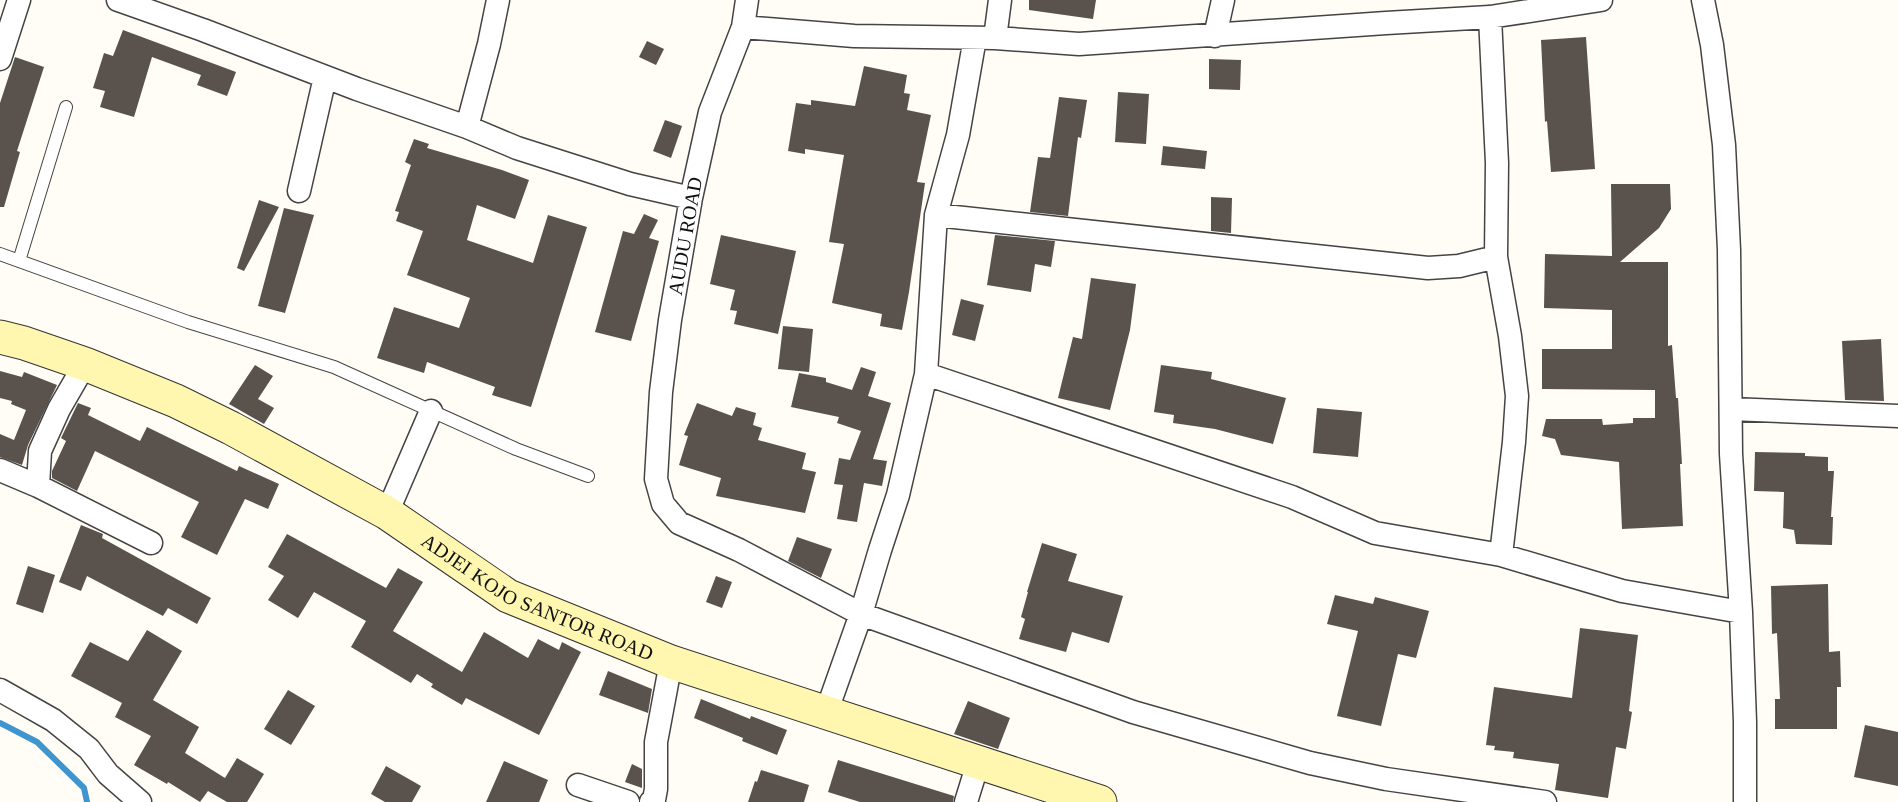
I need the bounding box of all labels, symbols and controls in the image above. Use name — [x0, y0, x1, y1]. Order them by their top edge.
street label: AUDU ROAD — [664, 175, 706, 297]
street label: ADJEI KOJO SANTOR ROAD — [417, 529, 657, 665]

